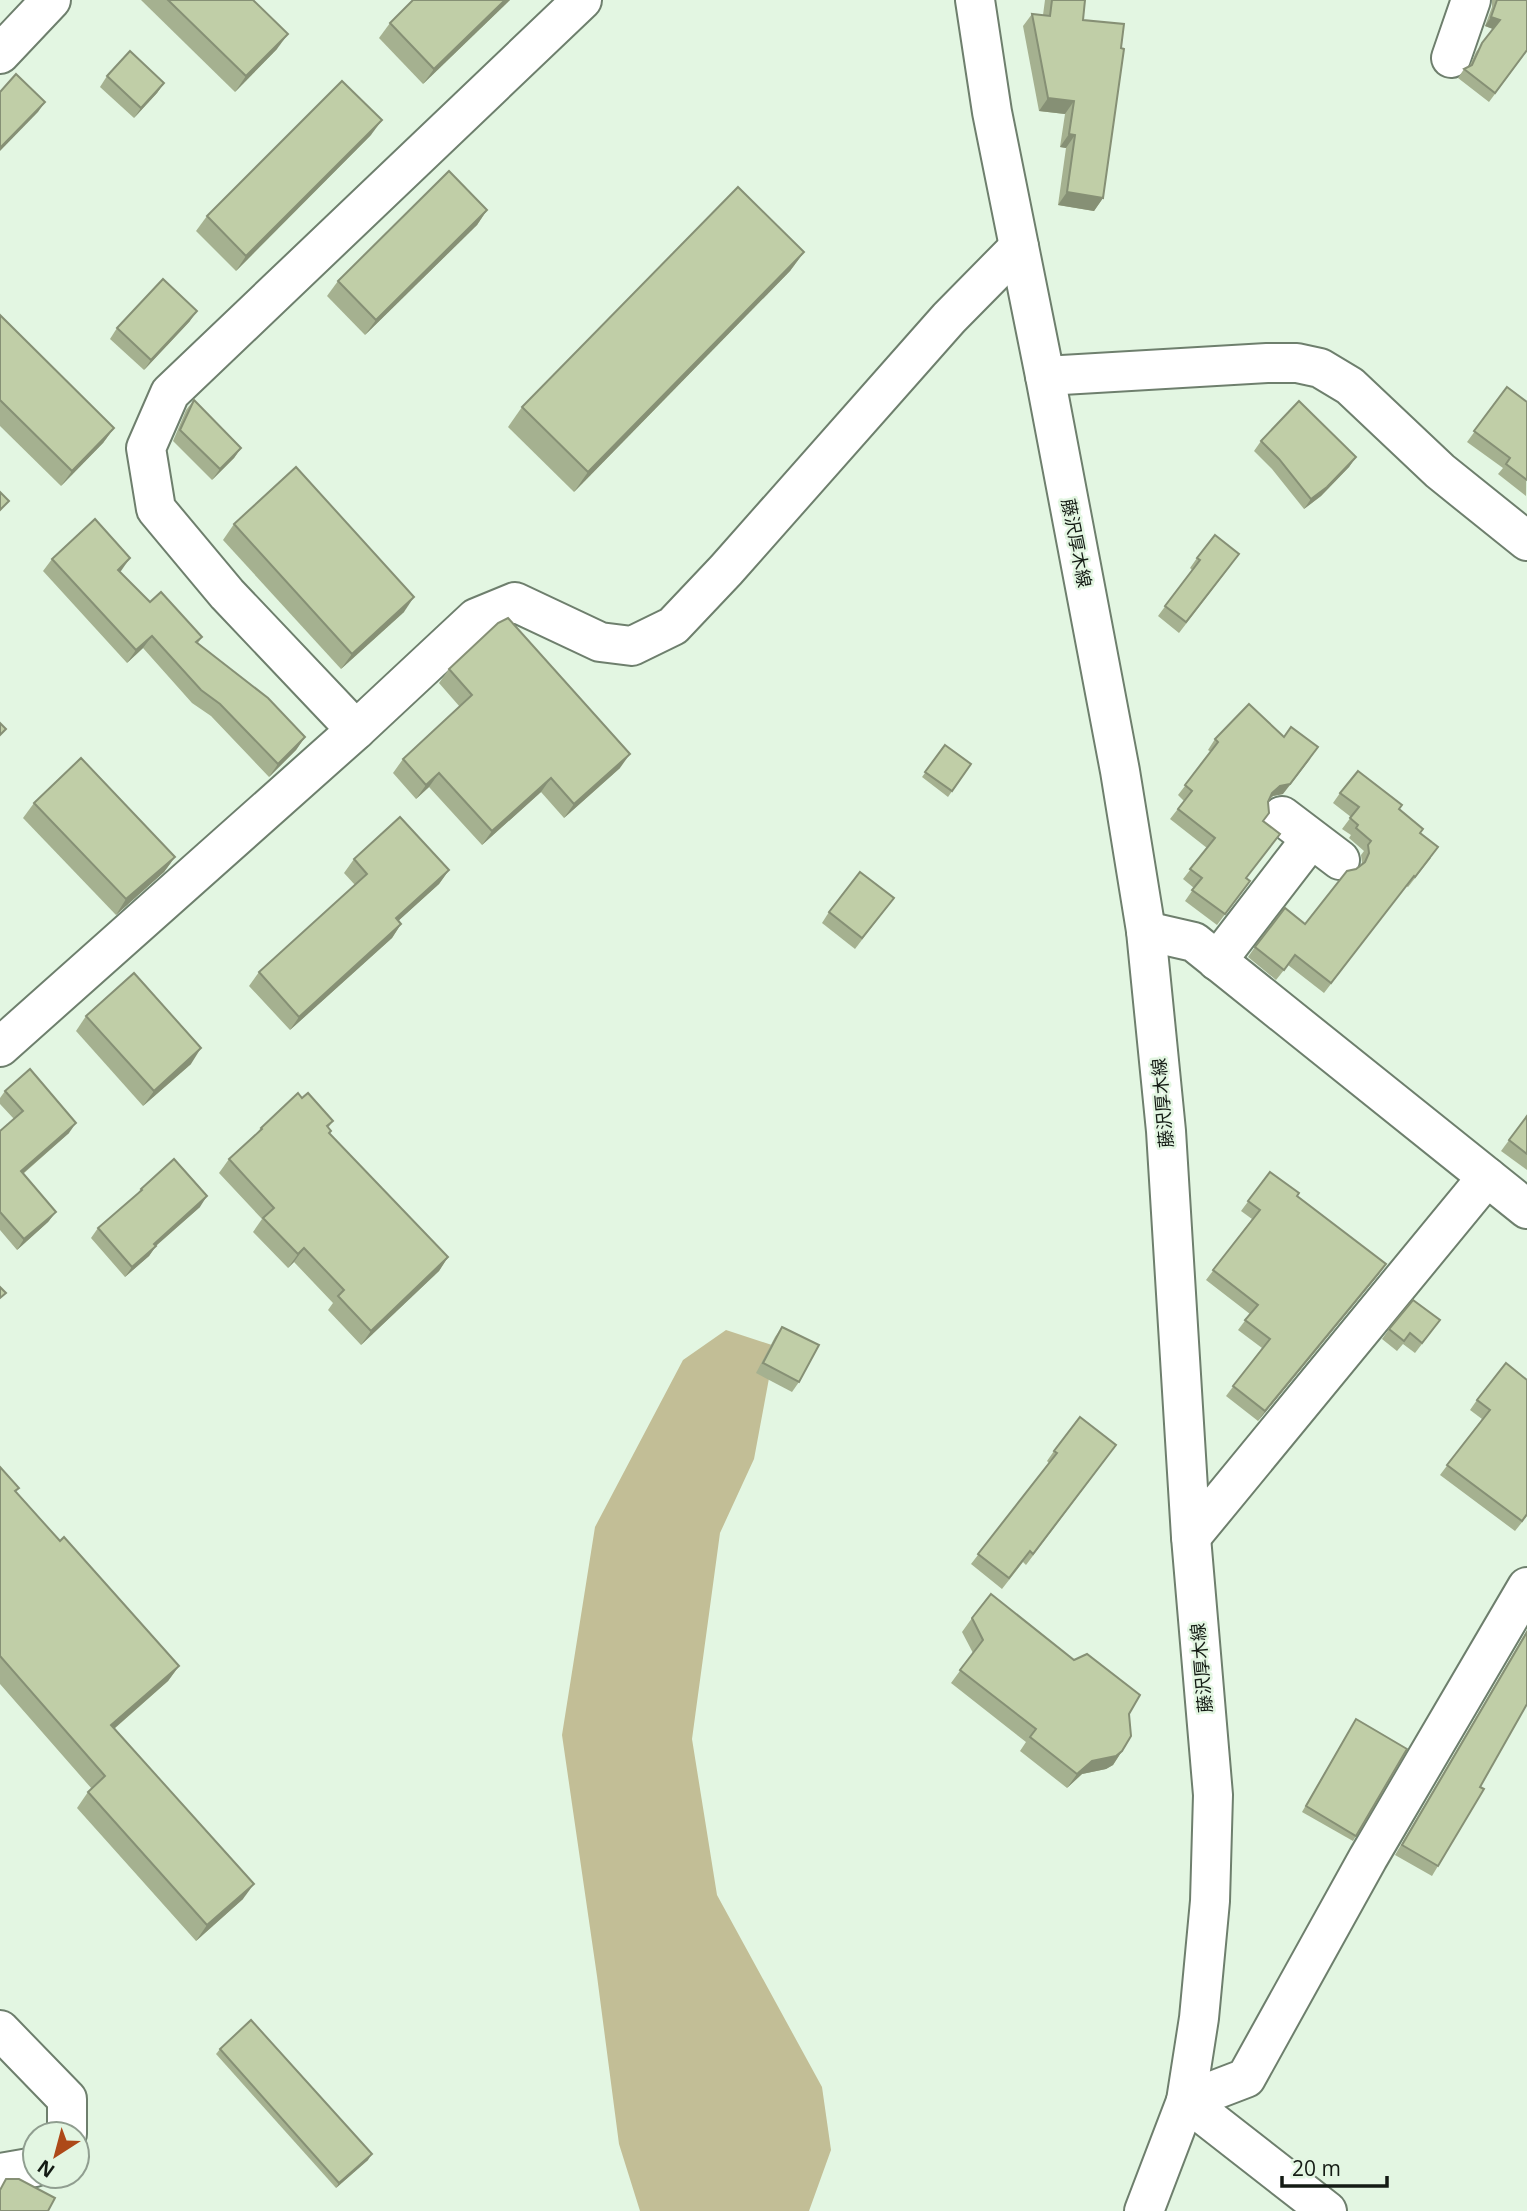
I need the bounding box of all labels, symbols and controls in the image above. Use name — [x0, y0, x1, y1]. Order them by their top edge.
street label: 藤沢厚木線 — [1057, 496, 1097, 589]
street label: 藤沢厚木線 — [1146, 1057, 1178, 1149]
street label: 藤沢厚木線 — [1185, 1622, 1217, 1714]
north arrow — [21, 2120, 91, 2190]
scale bar — [1282, 2144, 1387, 2188]
text: N — [32, 2154, 60, 2184]
text: 20 m — [1292, 2154, 1341, 2182]

